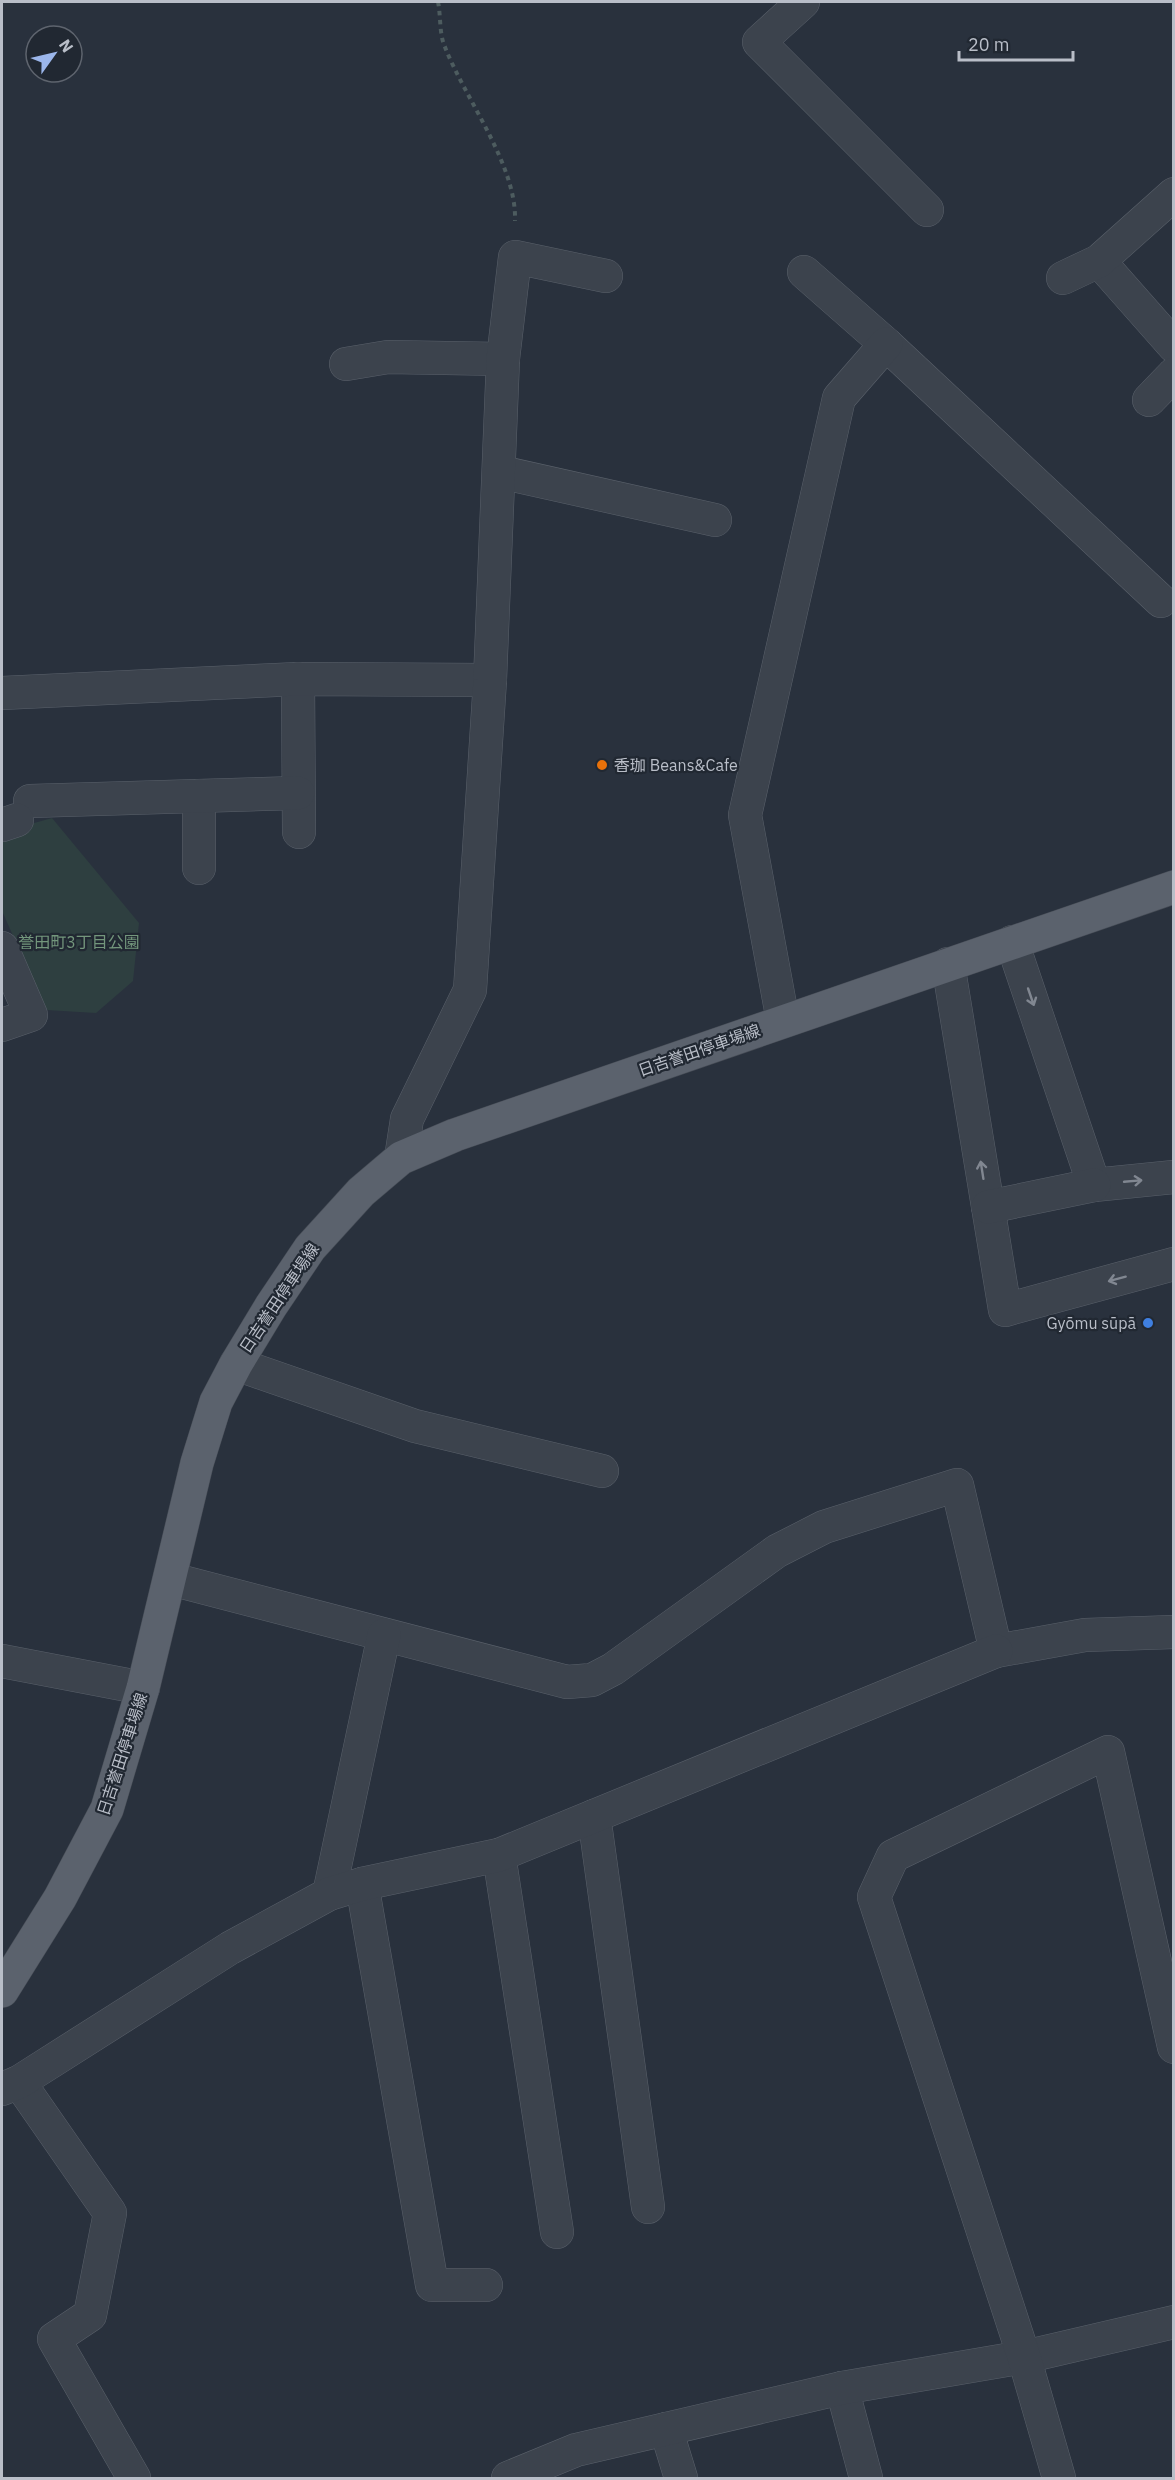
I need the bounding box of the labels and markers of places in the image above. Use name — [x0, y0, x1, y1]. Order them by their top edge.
place label: 香珈 Beans&Cafe — [614, 755, 738, 775]
marker: 香珈 Beans&Cafe — [595, 758, 609, 772]
place label: Gyōmu sūpā — [1046, 1313, 1136, 1333]
marker: Gyōmu sūpā — [1141, 1316, 1155, 1330]

